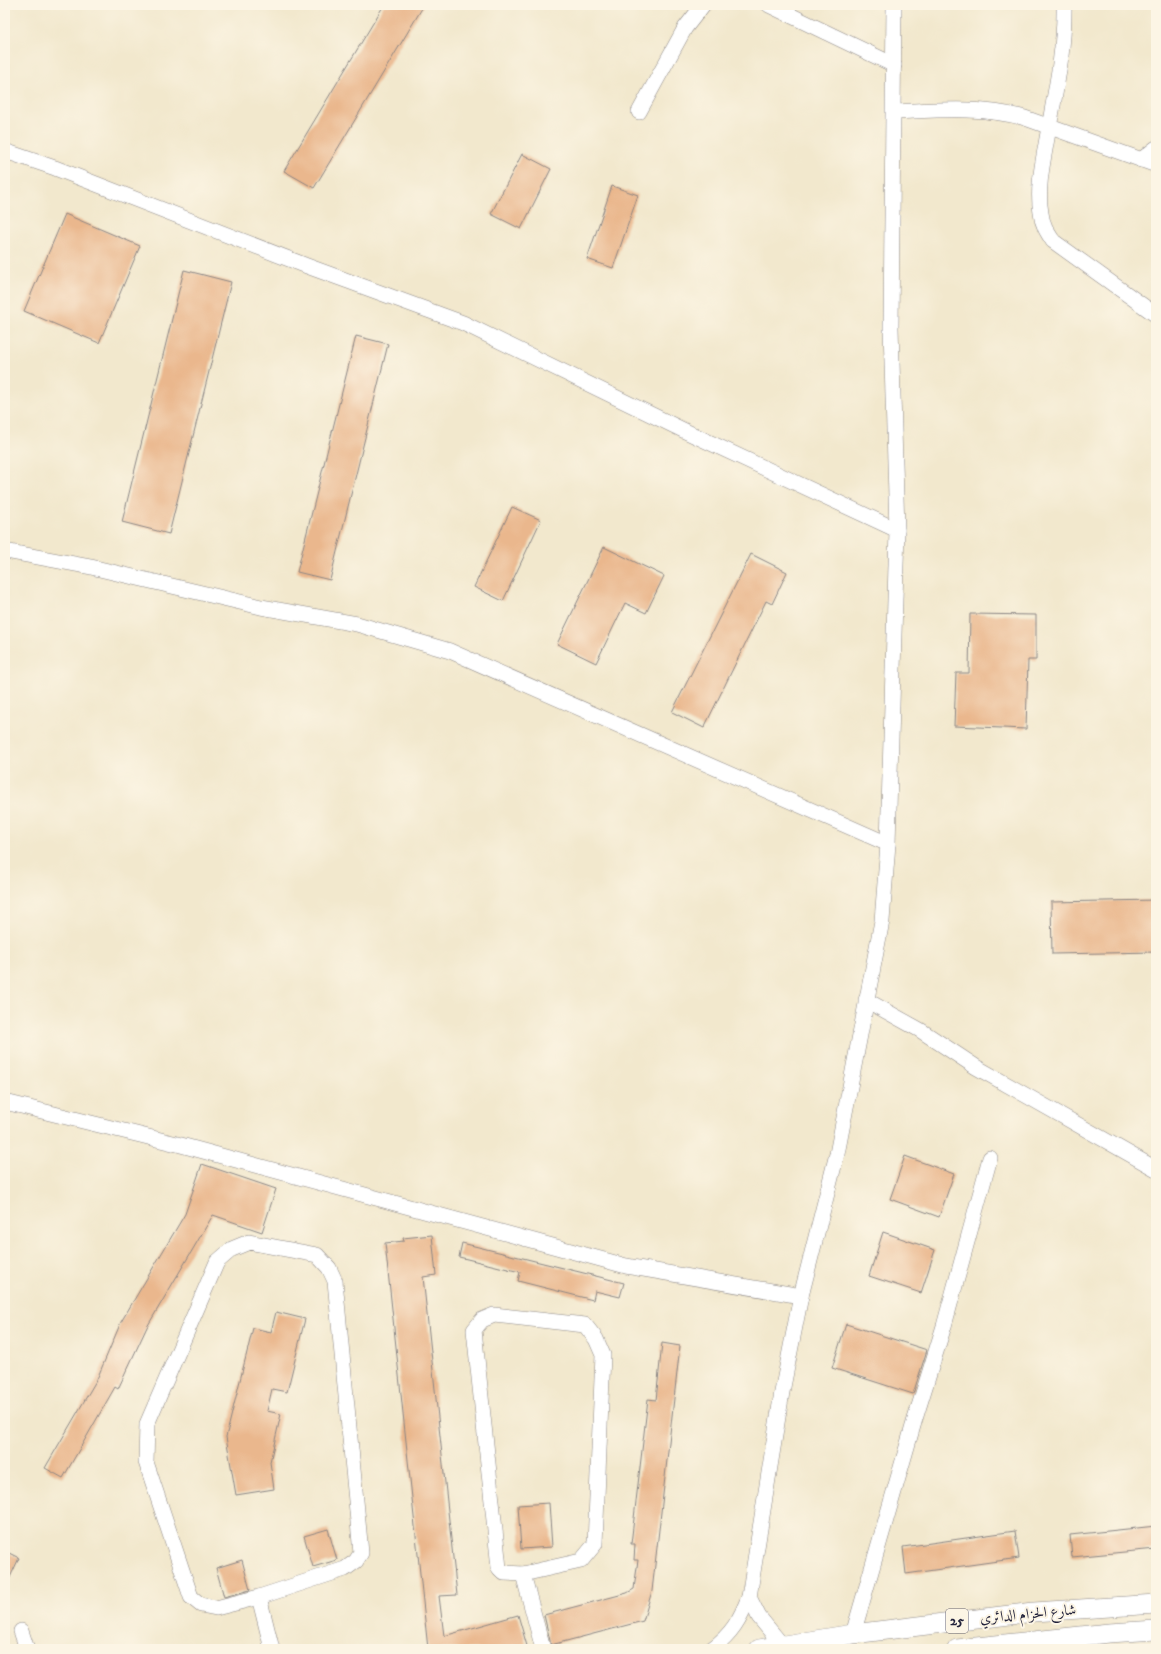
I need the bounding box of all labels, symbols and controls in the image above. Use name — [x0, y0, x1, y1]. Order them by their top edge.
street label: شارع الحزام الدائري — [979, 1600, 1077, 1631]
road number: 25 — [946, 1609, 968, 1633]

